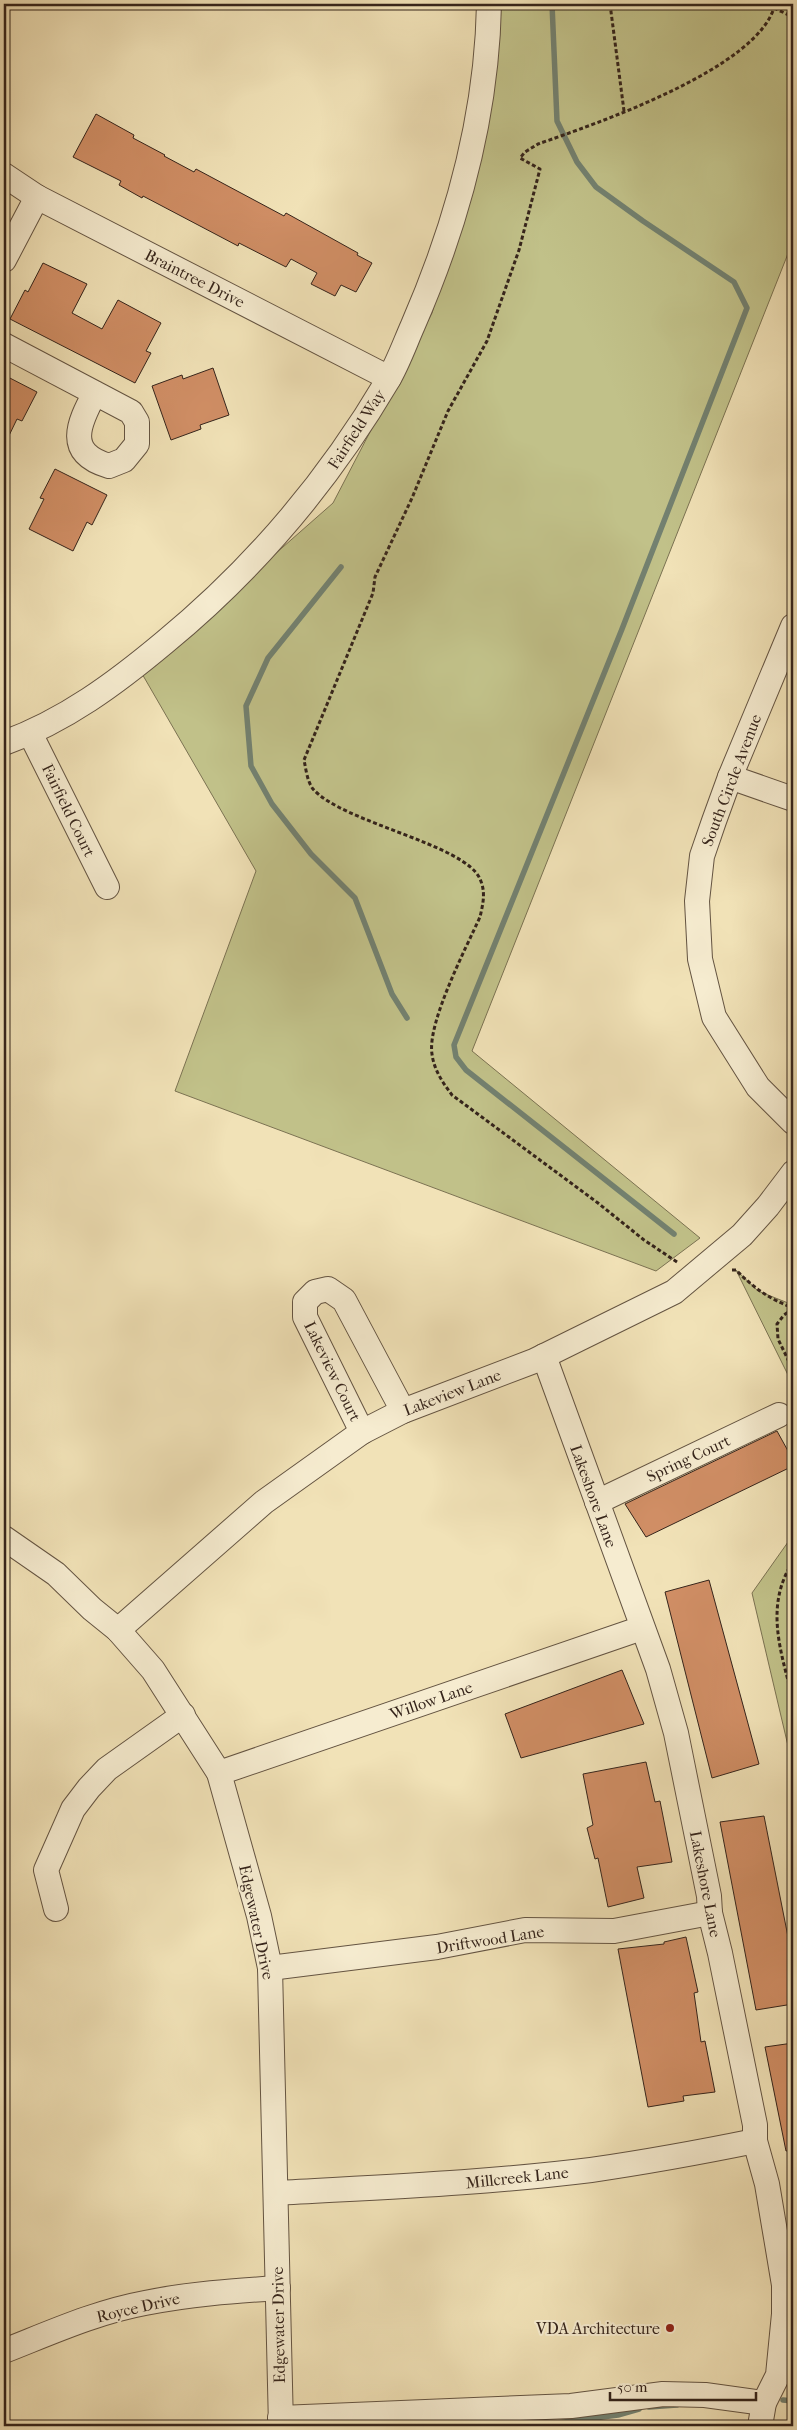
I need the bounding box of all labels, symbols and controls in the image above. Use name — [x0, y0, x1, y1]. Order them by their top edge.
street label: Braintree Drive — [142, 245, 248, 312]
street label: Fairfield Way — [324, 386, 389, 473]
street label: South Circle Avenue — [698, 711, 765, 849]
street label: Fairfield Court — [38, 761, 99, 860]
street label: Lakeview Court — [300, 1318, 365, 1425]
street label: Lakeview Lane — [401, 1365, 504, 1420]
street label: Spring Court — [643, 1431, 733, 1486]
street label: Lakeshore Lane — [566, 1442, 621, 1550]
street label: Willow Lane — [386, 1677, 475, 1724]
street label: Lakeshore Lane — [686, 1829, 725, 1939]
street label: Edgewater Drive — [235, 1863, 278, 1981]
street label: Driftwood Lane — [435, 1922, 545, 1957]
street label: Millcreek Lane — [465, 2163, 570, 2192]
street label: Edgewater Drive — [268, 2266, 289, 2384]
street label: Royce Drive — [95, 2289, 182, 2326]
place label: VDA Architecture — [535, 2319, 660, 2338]
marker: VDA Architecture — [664, 2322, 676, 2334]
scale bar — [610, 2370, 756, 2402]
text: 50 m — [617, 2378, 648, 2396]

